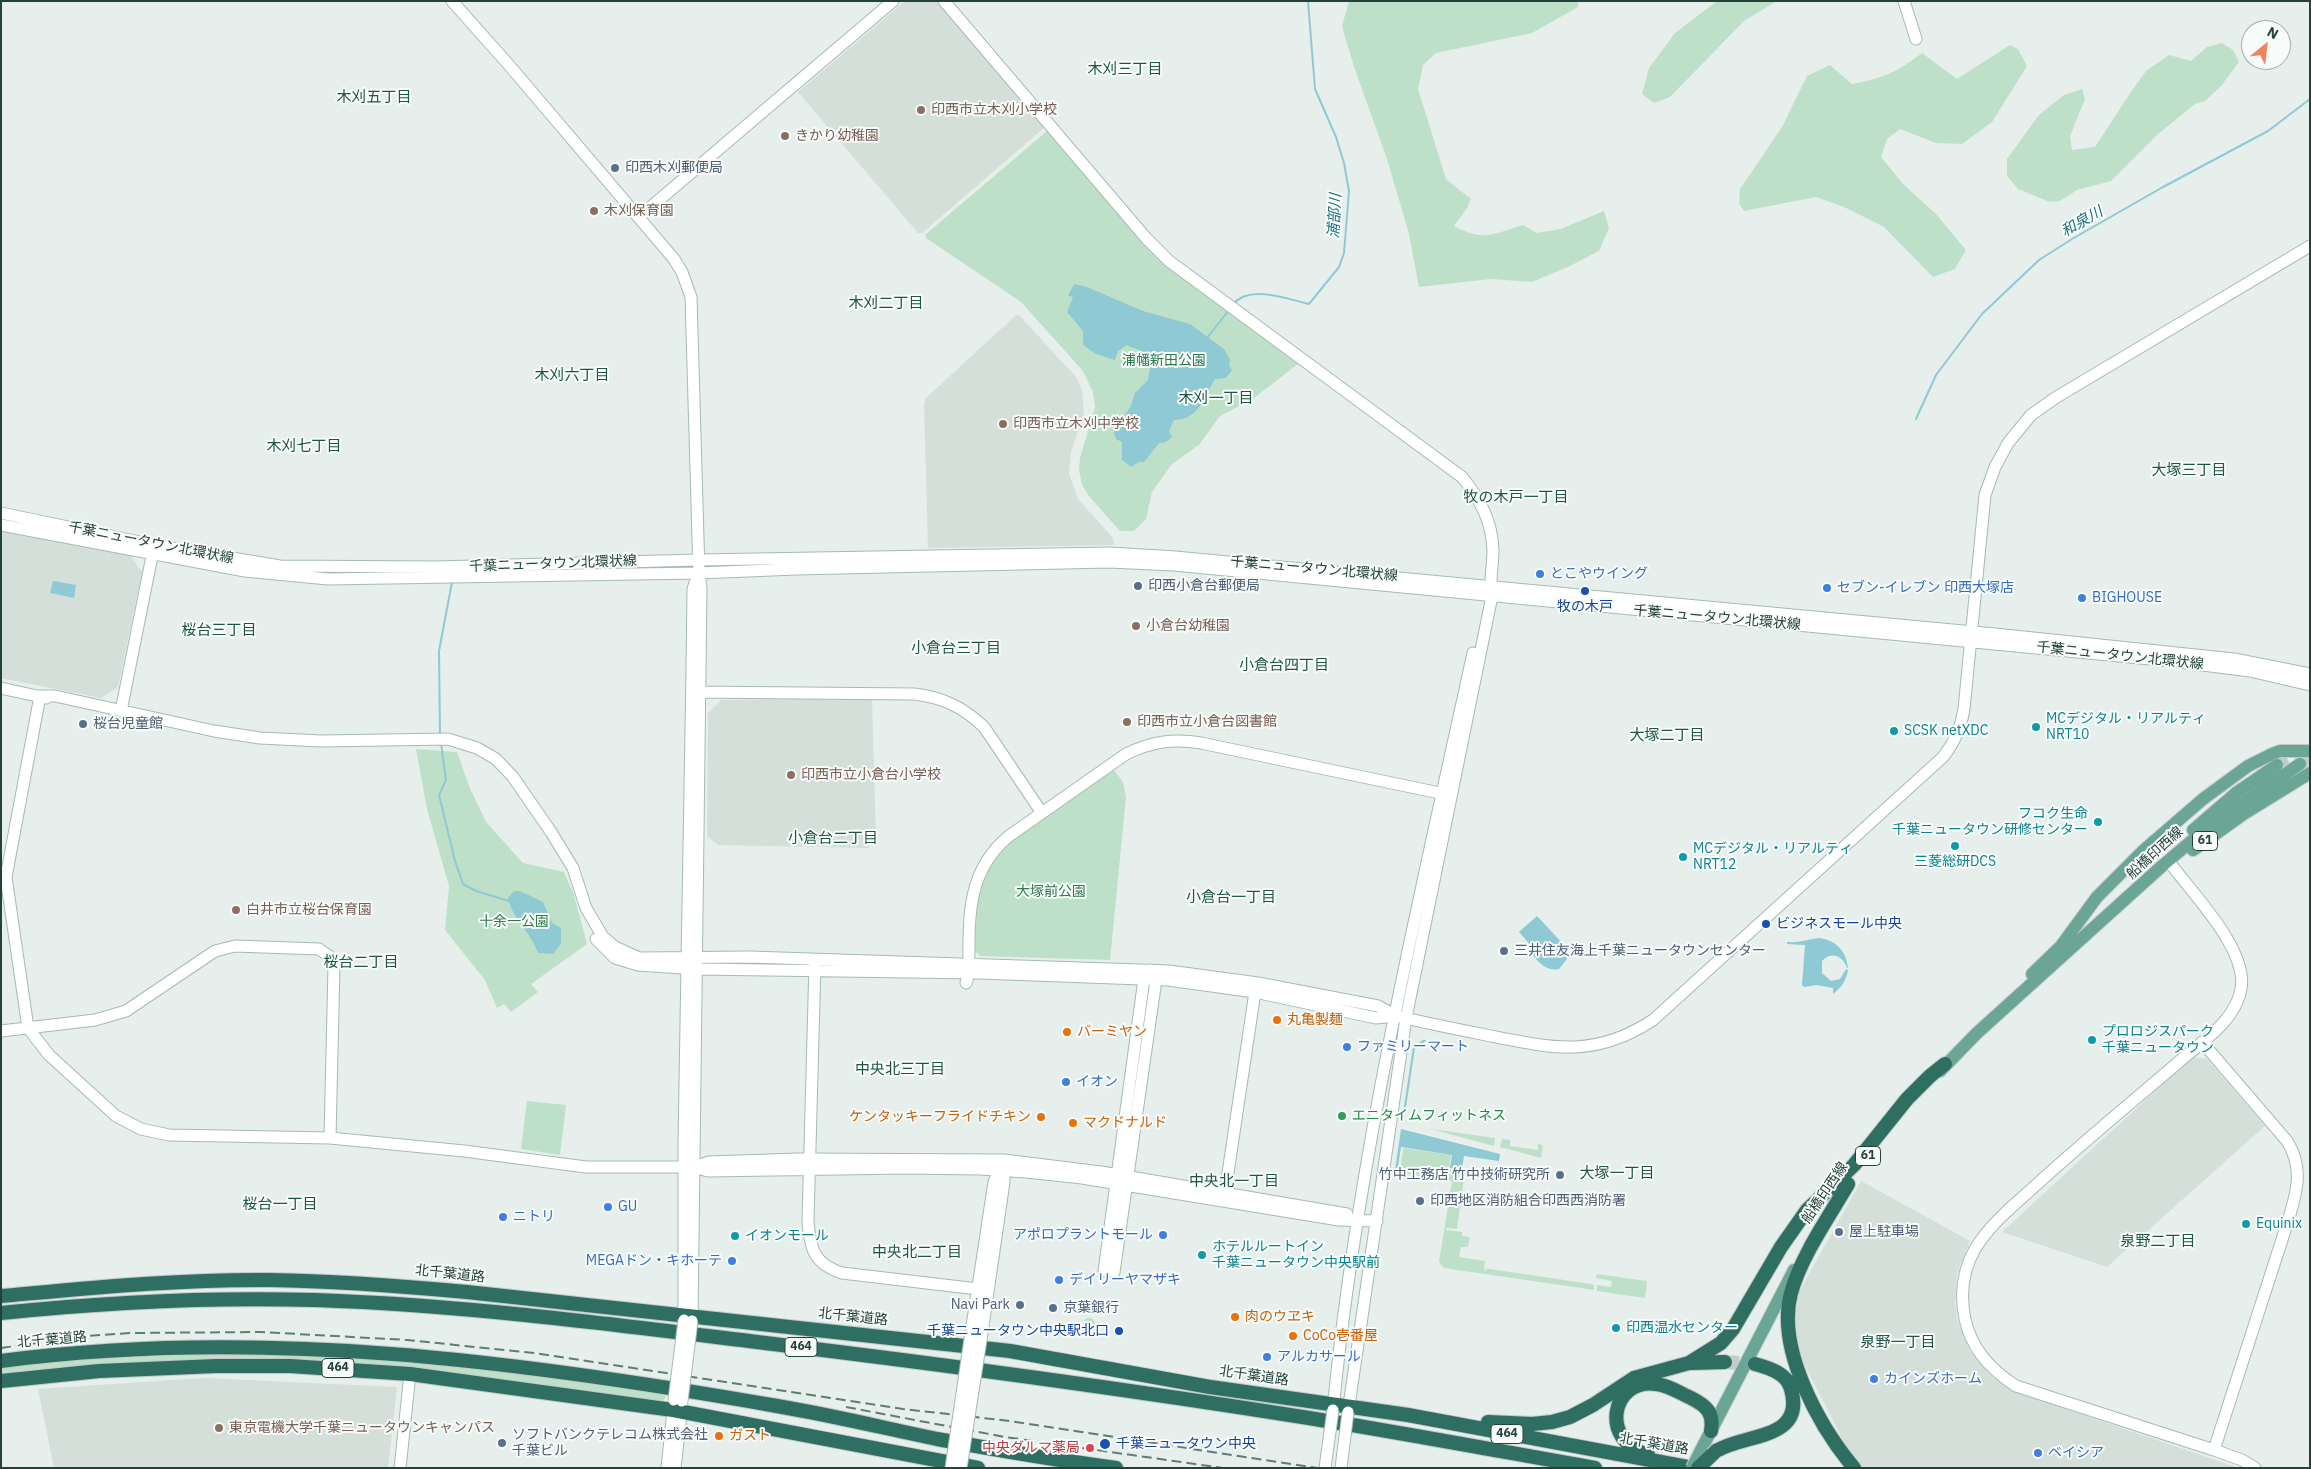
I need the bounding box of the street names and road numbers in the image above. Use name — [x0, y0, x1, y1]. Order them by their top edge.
street label: 千葉ニュータウン北環状線 — [67, 519, 235, 567]
street label: 千葉ニュータウン北環状線 — [469, 553, 637, 575]
street label: 千葉ニュータウン北環状線 — [1230, 553, 1398, 585]
street label: 千葉ニュータウン北環状線 — [1633, 602, 1801, 634]
street label: 千葉ニュータウン北環状線 — [2036, 639, 2204, 673]
street label: 船橋印西線 — [2123, 823, 2187, 883]
road number: 61 — [2192, 831, 2218, 850]
road number: 61 — [1856, 1146, 1880, 1166]
street label: 船橋印西線 — [1798, 1159, 1852, 1227]
street label: 北千葉道路 — [414, 1262, 486, 1286]
street label: 北千葉道路 — [817, 1305, 889, 1329]
street label: 北千葉道路 — [16, 1329, 88, 1351]
road number: 464 — [785, 1338, 817, 1356]
road number: 464 — [322, 1359, 354, 1378]
street label: 北千葉道路 — [1218, 1363, 1290, 1389]
road number: 464 — [1491, 1425, 1523, 1444]
street label: 北千葉道路 — [1618, 1430, 1690, 1458]

